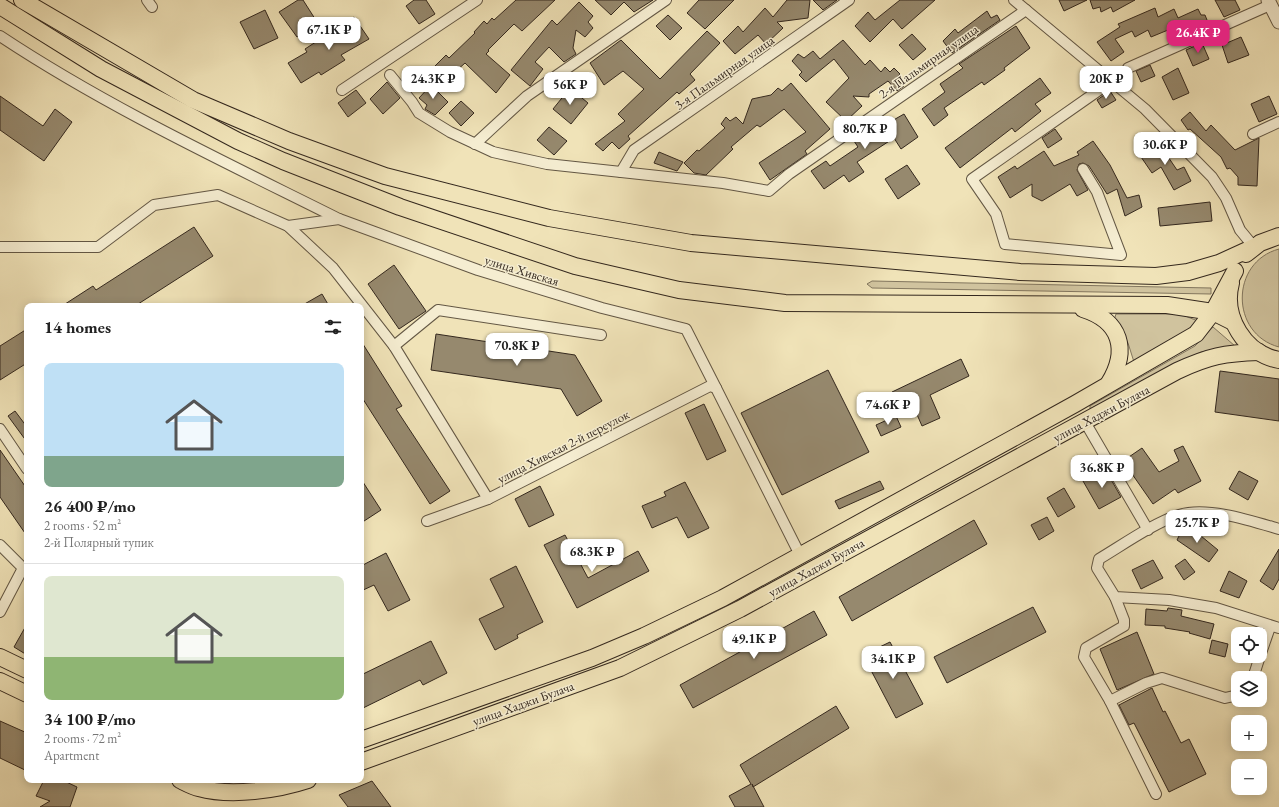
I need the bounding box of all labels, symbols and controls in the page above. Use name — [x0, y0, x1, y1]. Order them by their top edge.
pin: 67.1K ₽ — [292, 17, 366, 51]
street label: 2-я Пальмирная улица — [875, 20, 982, 102]
pin: 26.4K ₽ — [1161, 20, 1235, 54]
text: 67.1K ₽ — [307, 21, 351, 38]
text: 26.4K ₽ — [1176, 24, 1220, 41]
street label: 3-я Пальмирная улица — [671, 31, 778, 113]
pin: 24.3K ₽ — [396, 66, 470, 100]
pin: 20K ₽ — [1078, 66, 1134, 100]
text: 24.3K ₽ — [411, 70, 455, 87]
text: 20K ₽ — [1089, 70, 1123, 87]
pin: 56K ₽ — [542, 72, 598, 106]
text: 56K ₽ — [553, 76, 587, 93]
pin: 80.7K ₽ — [828, 116, 902, 150]
text: 80.7K ₽ — [843, 120, 887, 137]
pin: 30.6K ₽ — [1128, 132, 1202, 166]
text: 30.6K ₽ — [1143, 136, 1187, 153]
street label: улица Хивская — [483, 251, 561, 290]
text: 14 homes — [44, 316, 111, 338]
icon: filters — [322, 316, 344, 338]
pin: 70.8K ₽ — [480, 333, 554, 367]
text: 70.8K ₽ — [495, 337, 539, 354]
street label: улица Хаджи Булача — [1050, 380, 1153, 446]
icon: home — [158, 389, 230, 461]
pin: 74.6K ₽ — [851, 392, 925, 426]
text: 74.6K ₽ — [866, 396, 910, 413]
street label: улица Хивская 2-й переулок — [494, 405, 633, 487]
pin: 36.8K ₽ — [1065, 455, 1139, 489]
text: 36.8K ₽ — [1080, 459, 1124, 476]
text: 26 400 ₽/mo — [44, 495, 136, 517]
pin: 25.7K ₽ — [1160, 510, 1234, 544]
text: 25.7K ₽ — [1175, 514, 1219, 531]
text: 2 rooms · 52 m² — [44, 517, 121, 534]
text: 2-й Полярный тупик — [44, 534, 154, 551]
street label: улица Хаджи Булача — [765, 534, 868, 601]
pin: 68.3K ₽ — [555, 539, 629, 573]
text: 68.3K ₽ — [570, 543, 614, 560]
icon: home — [158, 602, 230, 674]
pin: 49.1K ₽ — [717, 626, 791, 660]
map controls — [1231, 627, 1267, 795]
button: locate — [1231, 627, 1267, 663]
text: 49.1K ₽ — [732, 630, 776, 647]
pin: 34.1K ₽ — [856, 646, 930, 680]
text: 34.1K ₽ — [871, 650, 915, 667]
button: layers — [1231, 671, 1267, 707]
street label: улица Хаджи Булача — [470, 677, 577, 730]
text: 34 100 ₽/mo — [44, 708, 136, 730]
button: + — [1231, 715, 1267, 751]
text: 2 rooms · 72 m² — [44, 730, 121, 747]
text: Apartment — [44, 747, 99, 764]
button: − — [1231, 759, 1267, 795]

